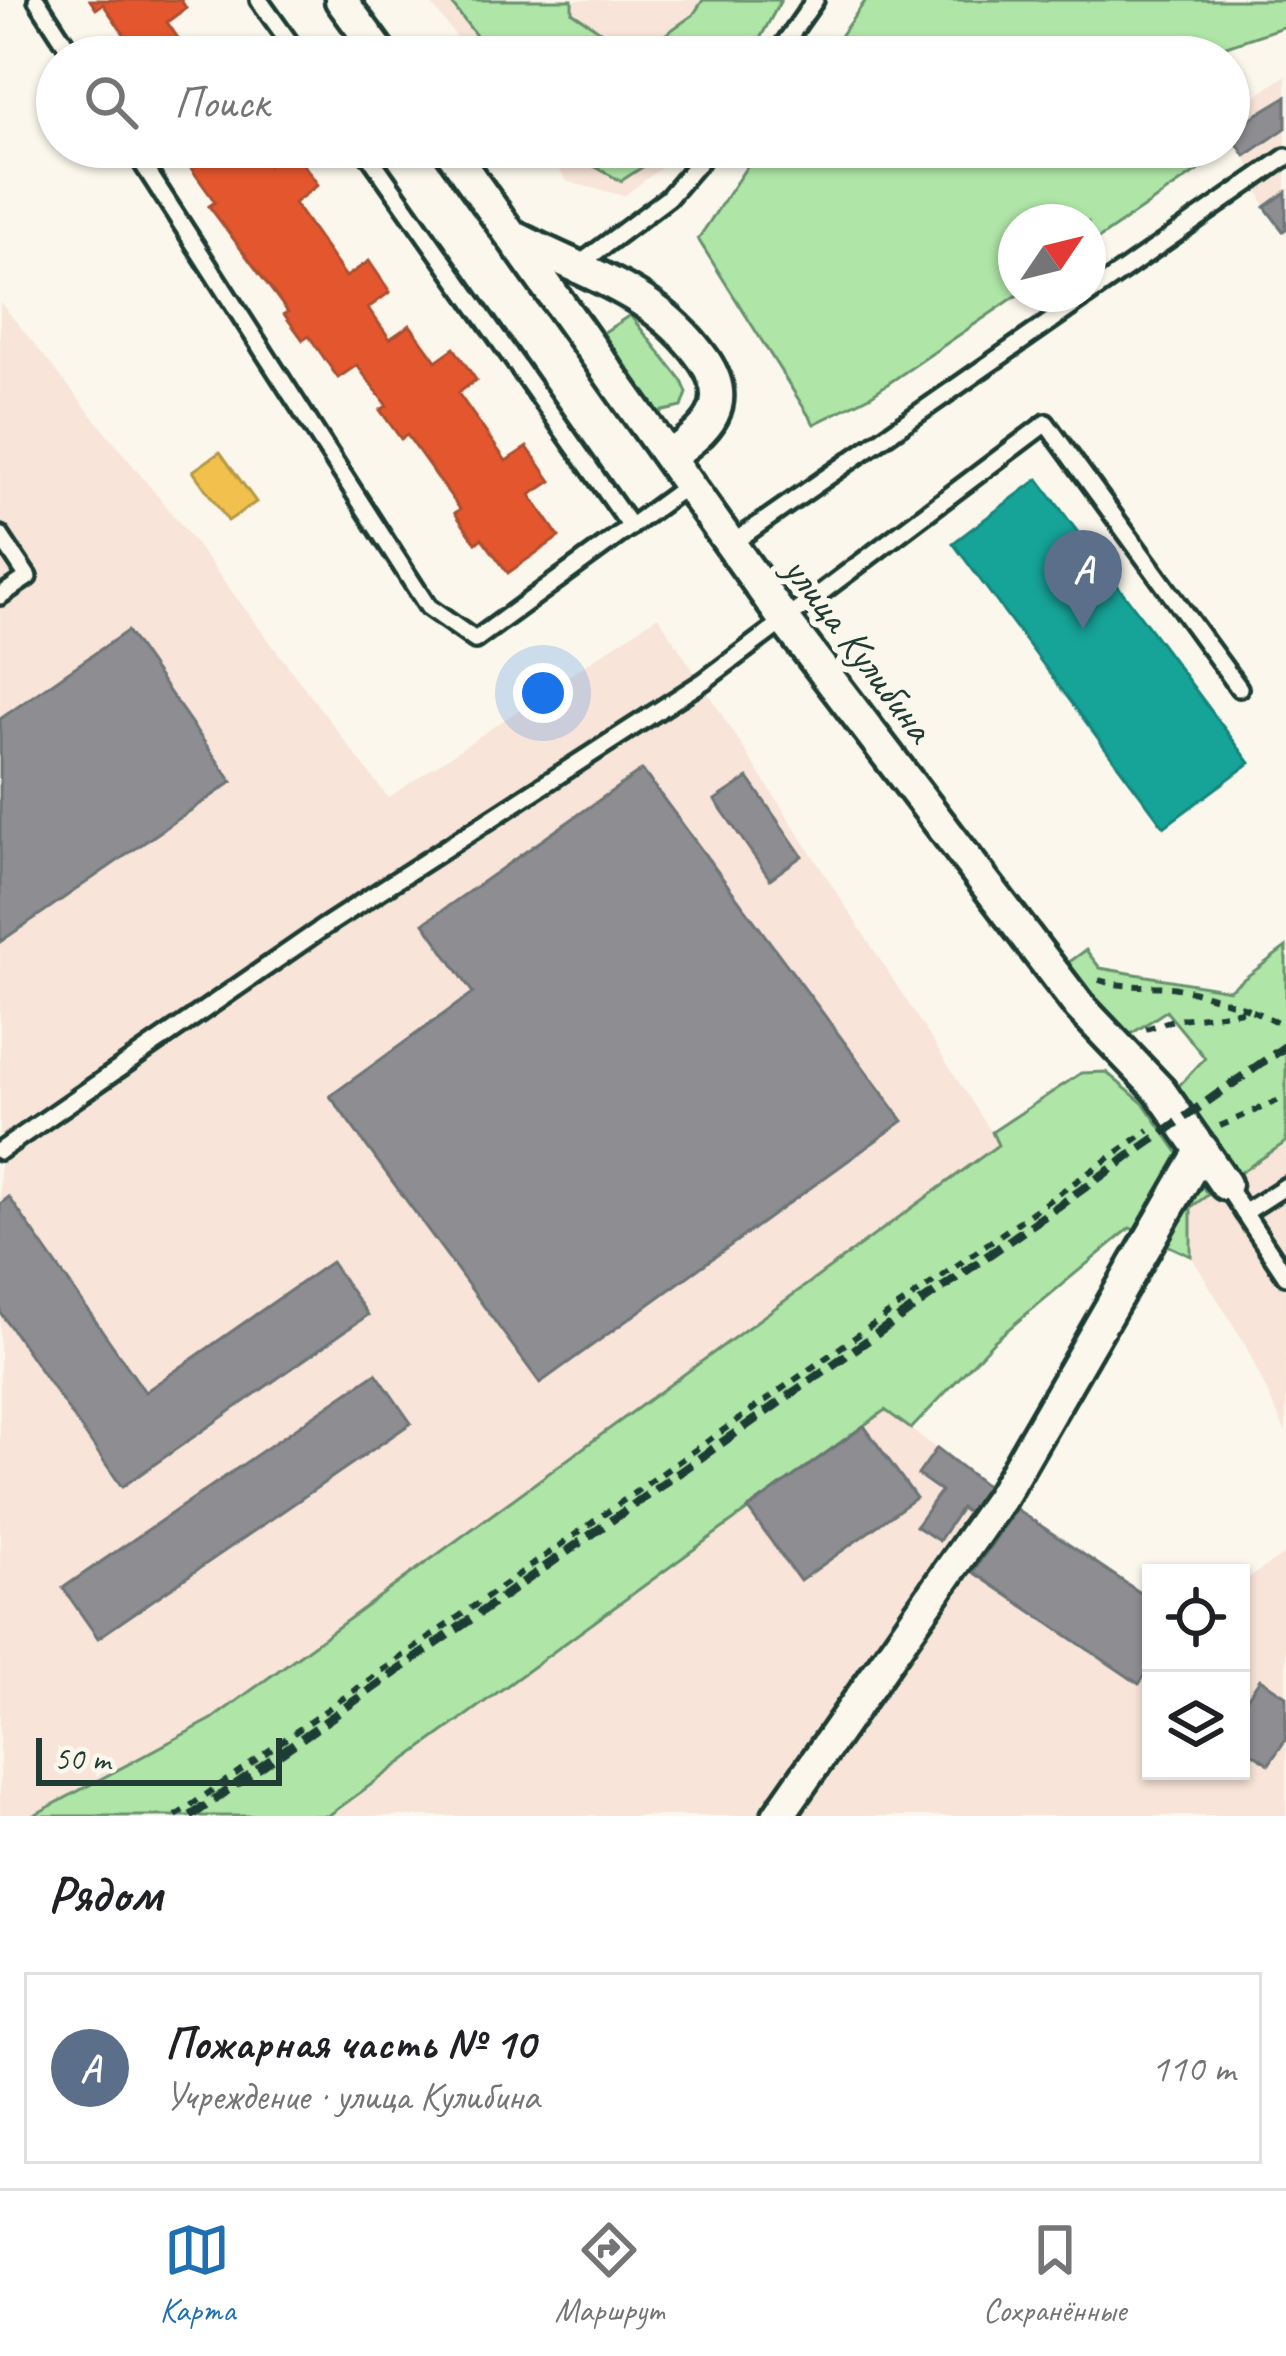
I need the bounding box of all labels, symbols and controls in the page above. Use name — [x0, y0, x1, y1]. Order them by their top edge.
search box — [36, 36, 1250, 168]
icon: search — [78, 69, 144, 135]
text: Поиск — [174, 74, 269, 131]
north arrow — [998, 204, 1106, 312]
pin: A — [1044, 530, 1122, 629]
street label: улица Кулибина — [770, 543, 948, 755]
your location — [513, 663, 573, 723]
map controls — [1142, 1564, 1250, 1780]
button: locate — [1142, 1564, 1250, 1672]
button: layers — [1142, 1672, 1250, 1780]
scale bar — [36, 1732, 282, 1785]
text: 50 m — [54, 1738, 110, 1780]
text: Рядом — [48, 1862, 162, 1926]
text: Пожарная часть № 10 — [165, 2015, 535, 2072]
text: A — [80, 2044, 100, 2093]
text: 110 m — [1151, 2044, 1235, 2093]
text: Учреждение · улица Кулибина — [165, 2072, 540, 2121]
tab: Карта — [160, 2217, 235, 2331]
tab: Маршрут — [555, 2217, 664, 2331]
tab: Сохранённые — [983, 2217, 1126, 2331]

